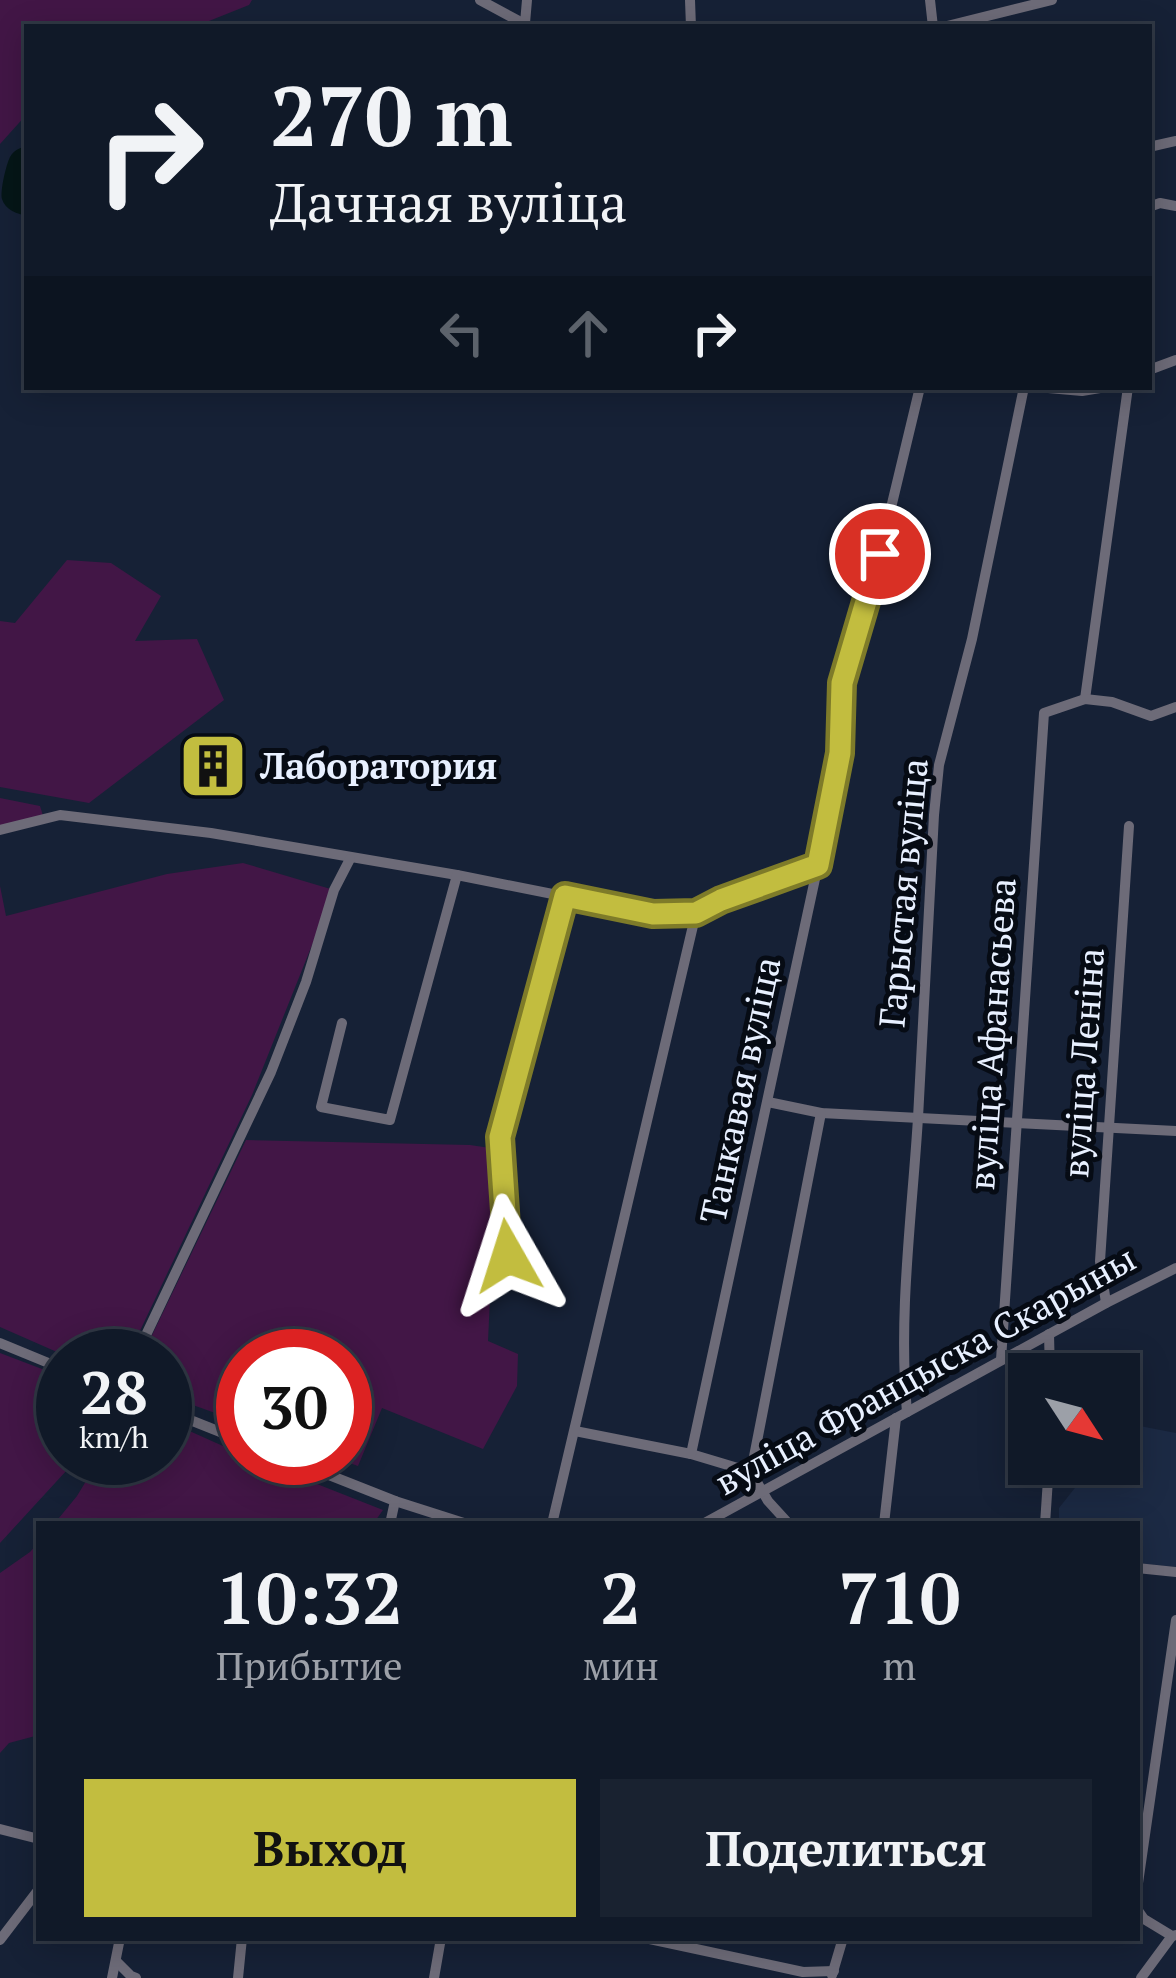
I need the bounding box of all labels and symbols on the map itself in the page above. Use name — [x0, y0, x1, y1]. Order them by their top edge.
pin — [829, 503, 931, 605]
building icon: Лаборатория — [178, 731, 248, 801]
place label: Лаборатория — [259, 742, 497, 789]
street label: Гарыстая вуліца — [867, 756, 938, 1029]
street label: вуліца Афанасьева — [957, 876, 1026, 1192]
street label: вуліца Леніна — [1051, 946, 1114, 1180]
street label: Танкавая вуліца — [688, 952, 791, 1227]
position arrow — [445, 1193, 571, 1319]
street label: вуліца Францыска Скарыны — [706, 1234, 1143, 1505]
speed limit sign: 30 — [216, 1329, 372, 1485]
north arrow — [1008, 1353, 1140, 1485]

